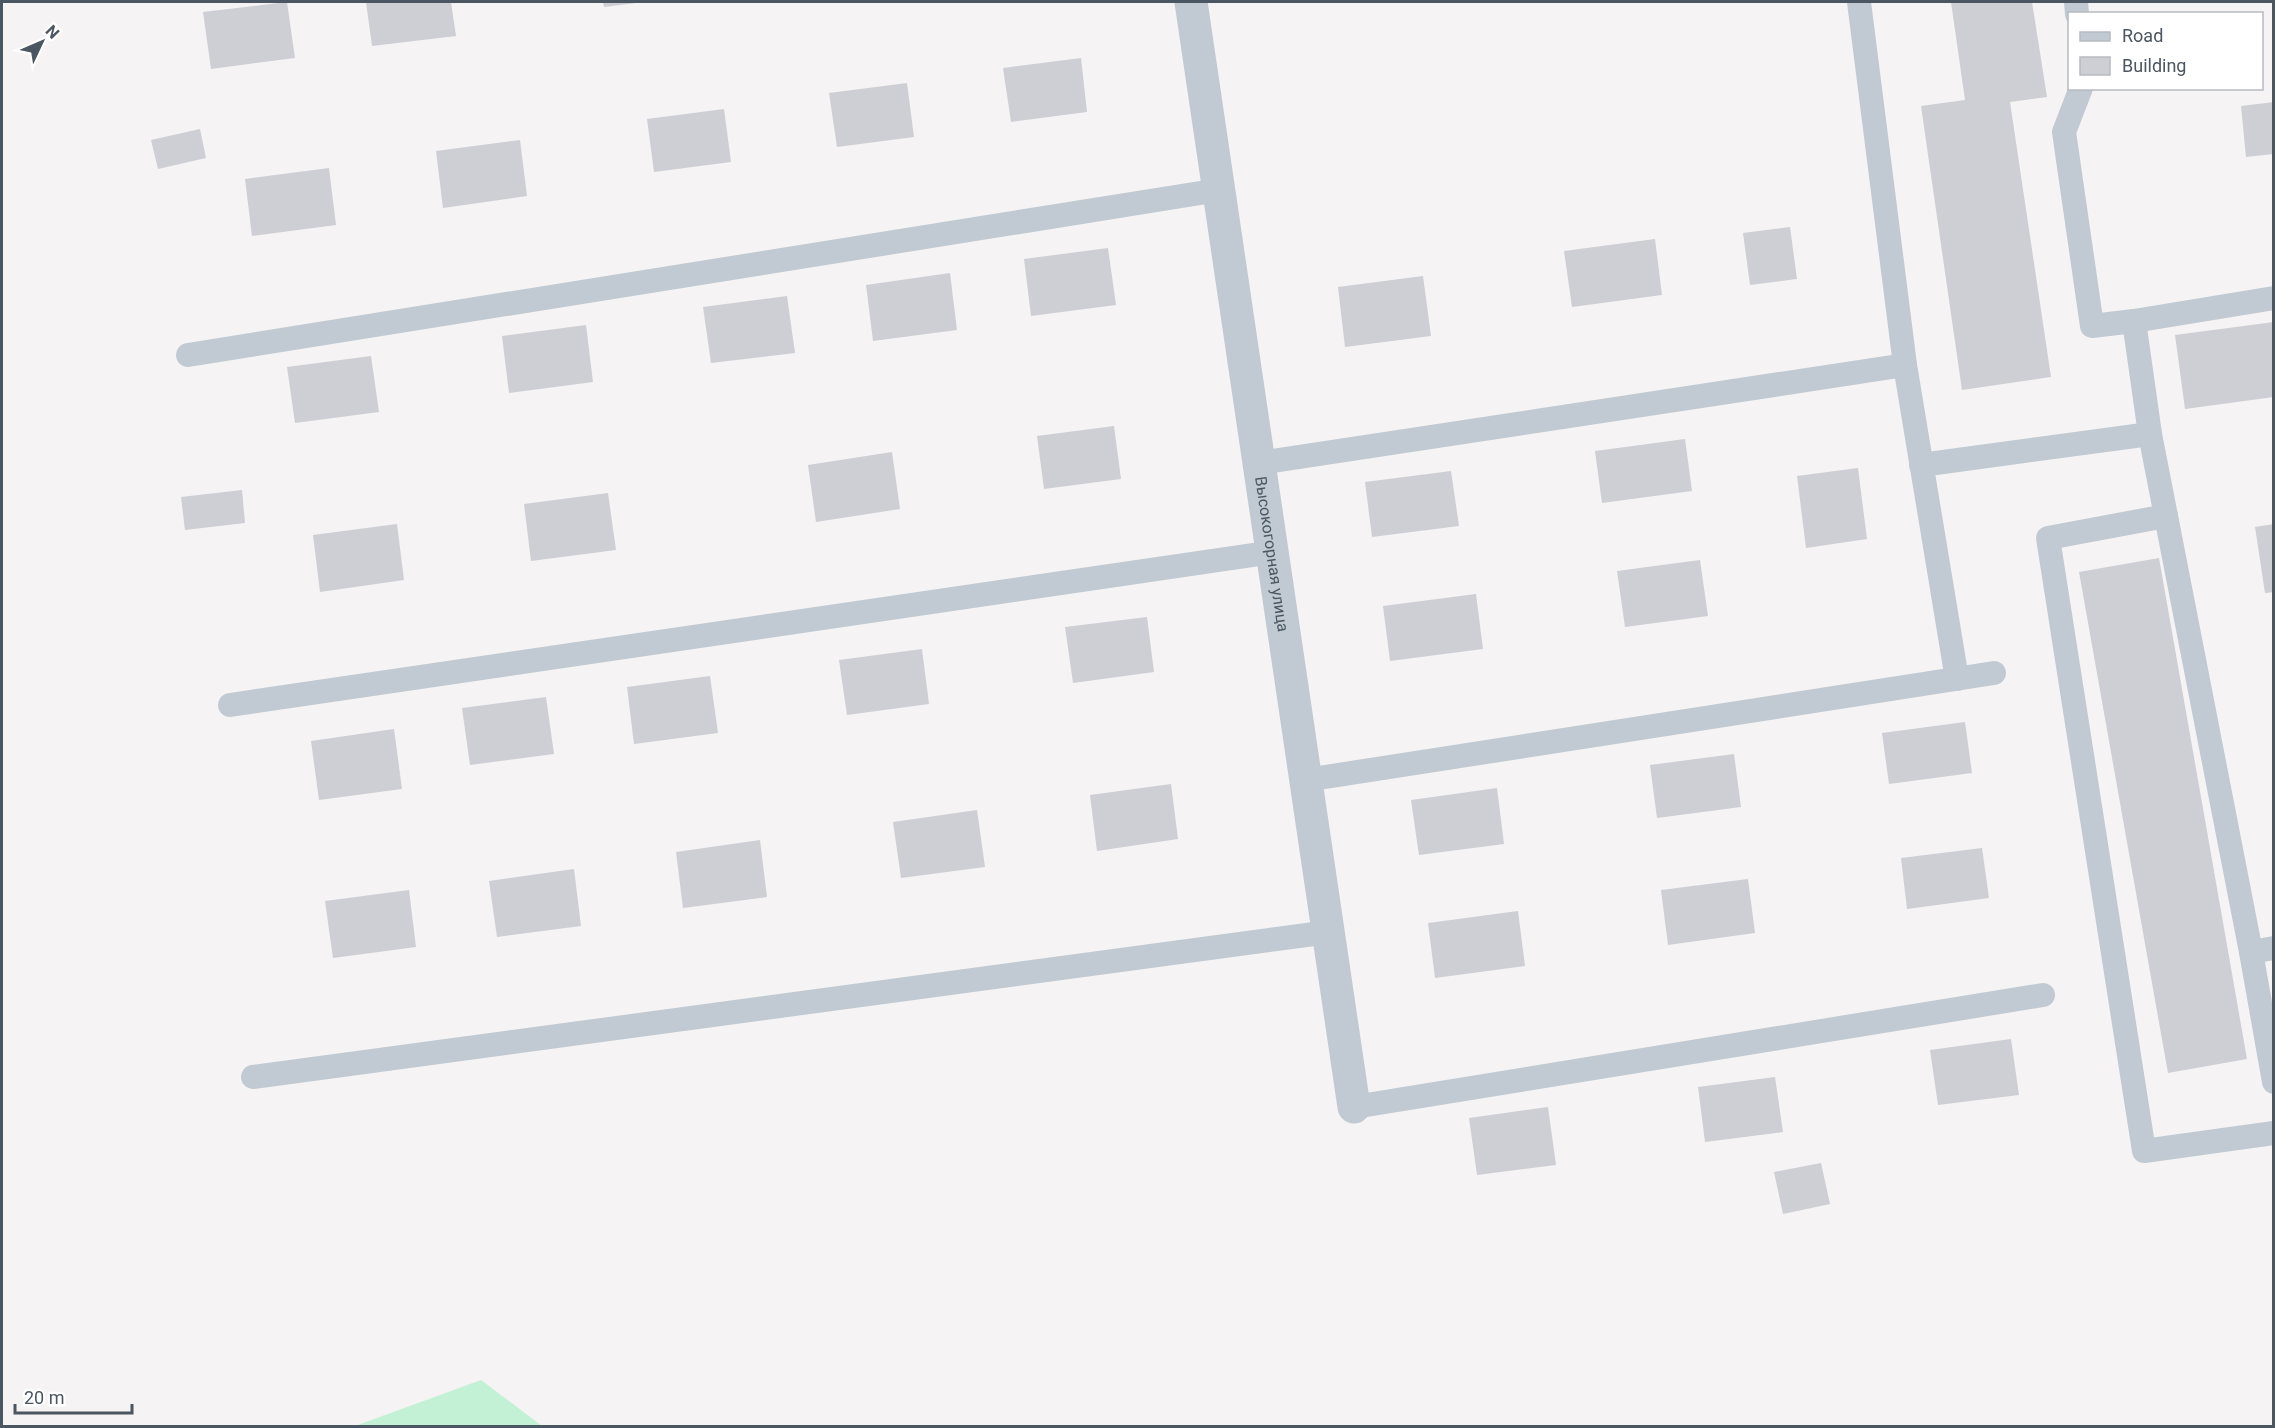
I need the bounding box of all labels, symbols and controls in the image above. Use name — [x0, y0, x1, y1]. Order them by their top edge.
north arrow — [12, 12, 72, 72]
legend — [2068, 12, 2263, 90]
text: N — [42, 21, 63, 43]
text: Road — [2122, 25, 2163, 46]
text: Building — [2122, 55, 2186, 76]
street label: Высокогорная улица — [1251, 475, 1293, 633]
scale bar — [15, 1377, 132, 1415]
text: 20 m — [24, 1387, 64, 1408]

